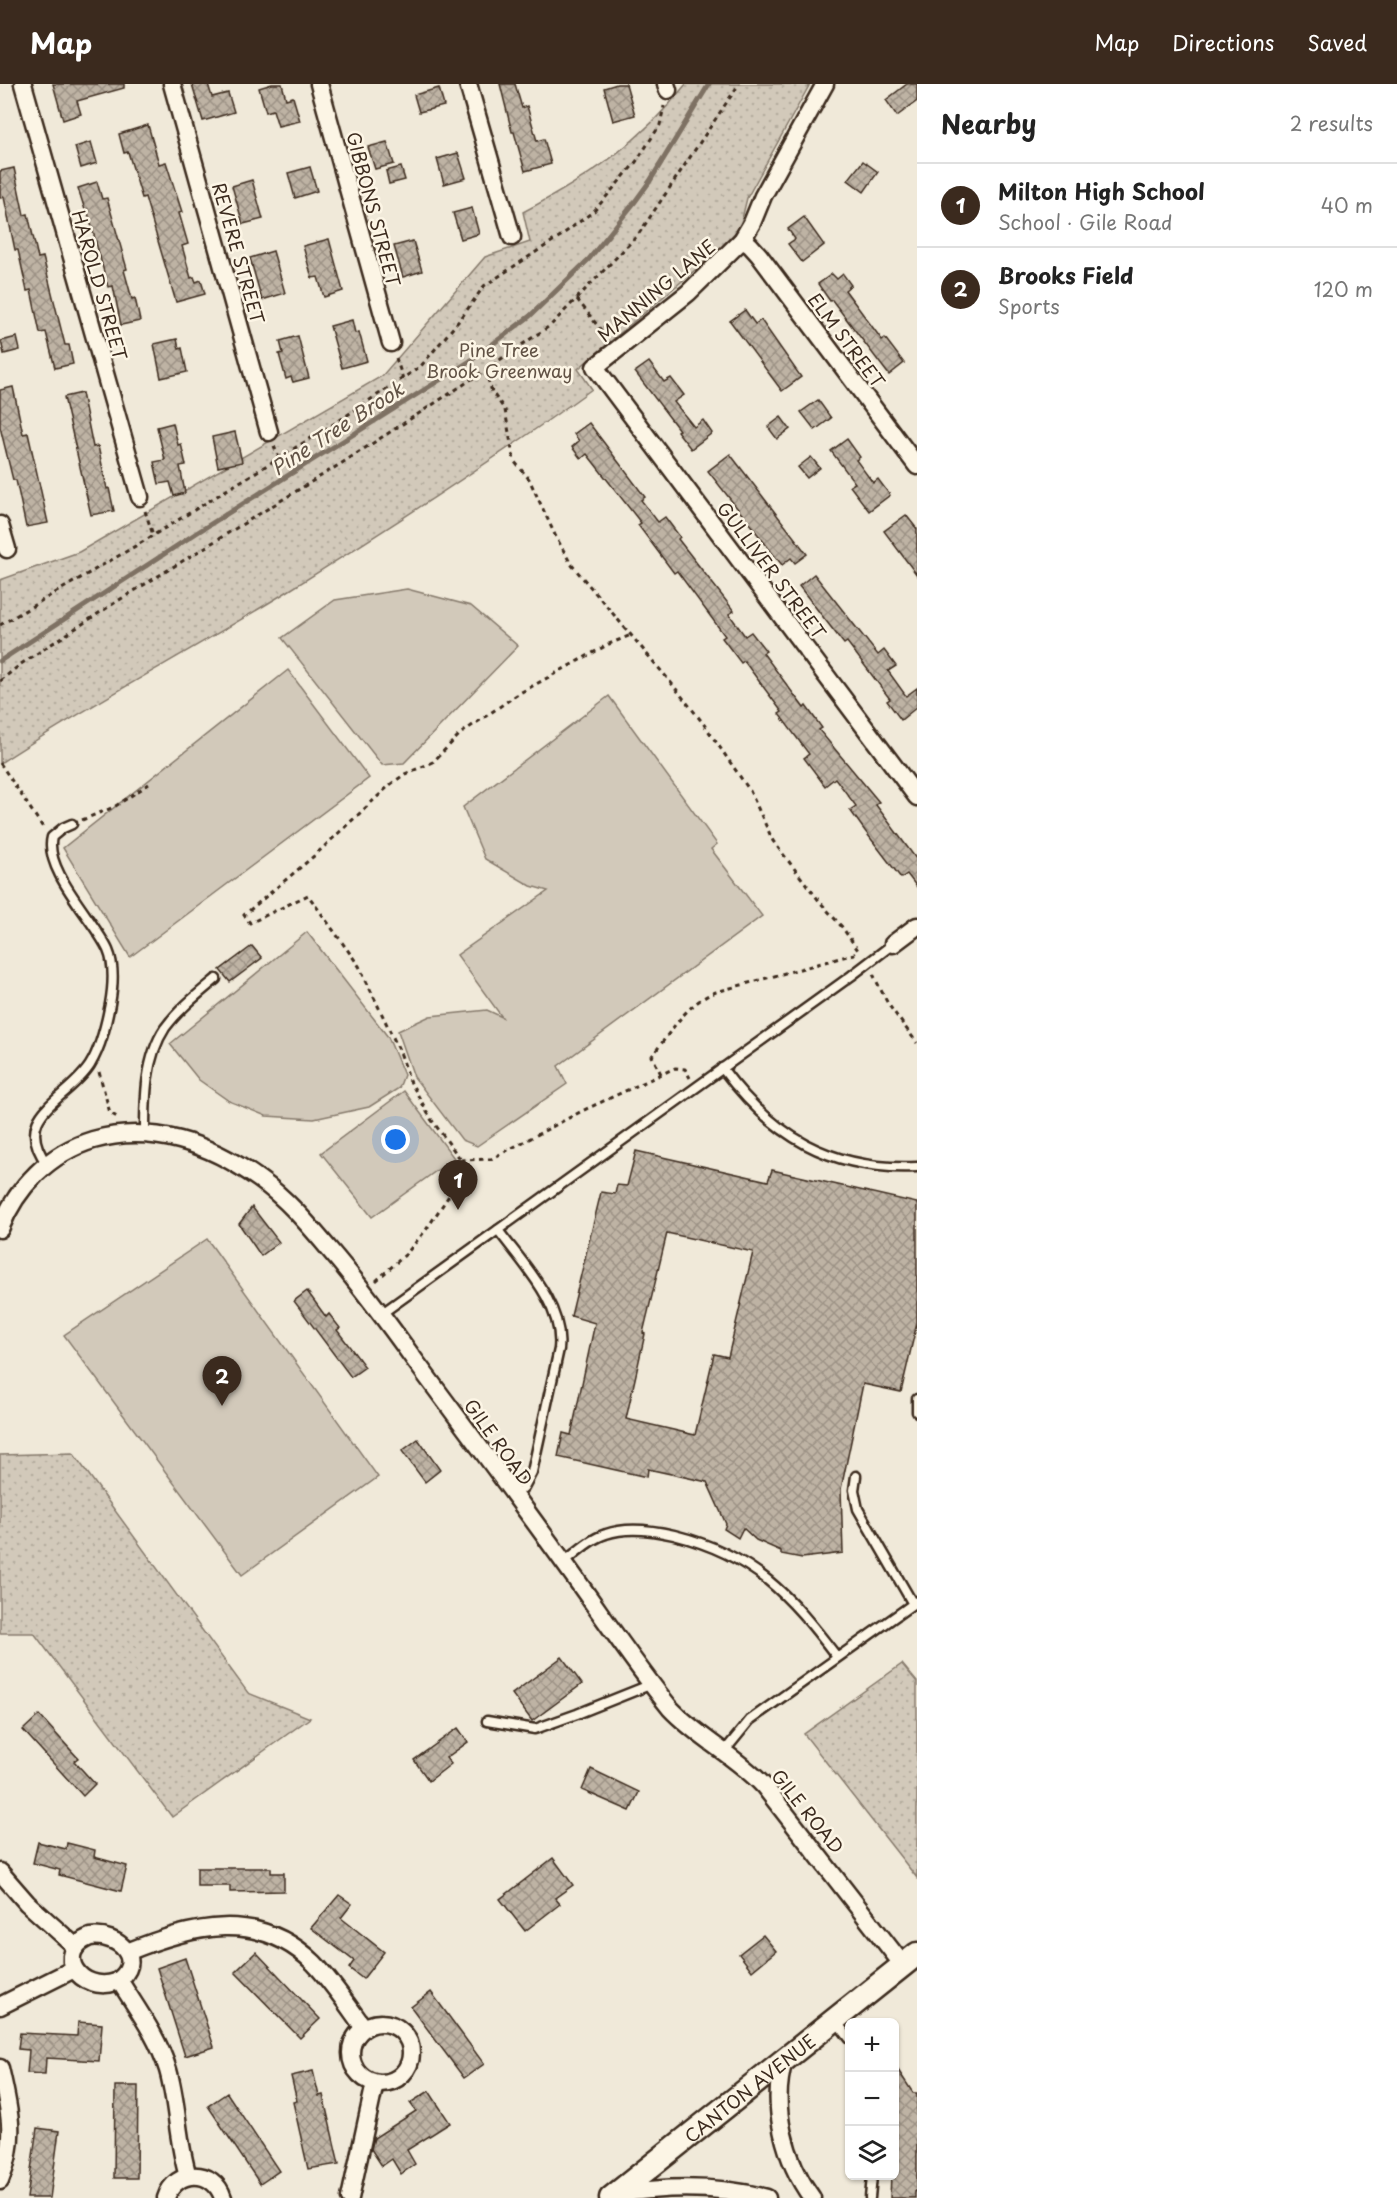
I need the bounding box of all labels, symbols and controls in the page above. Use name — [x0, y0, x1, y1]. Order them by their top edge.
text: Map — [30, 21, 92, 64]
text: Map — [1094, 26, 1139, 58]
text: Directions — [1172, 26, 1274, 58]
text: Saved — [1307, 26, 1367, 58]
text: Nearby — [941, 104, 1036, 143]
text: 2 results — [1290, 108, 1373, 138]
street label: GIBBONS STREET — [340, 129, 408, 290]
text: Milton High School — [998, 174, 1205, 207]
street label: REVERE STREET — [206, 179, 272, 328]
text: 1 — [956, 190, 965, 220]
text: 40 m — [1321, 190, 1373, 220]
street label: HAROLD STREET — [66, 207, 135, 364]
text: School · Gile Road — [998, 207, 1173, 237]
street label: MANNING LANE — [591, 232, 721, 348]
text: Brooks Field — [998, 258, 1133, 291]
text: 2 — [953, 274, 968, 304]
text: 120 m — [1314, 274, 1373, 304]
street label: ELM STREET — [802, 287, 892, 394]
text: Sports — [998, 291, 1060, 321]
park label: Pine Tree Brook Greenway — [426, 336, 572, 384]
water label: Pine Tree Brook — [265, 373, 411, 482]
street label: GULLIVER STREET — [711, 496, 833, 645]
your location — [381, 1125, 410, 1154]
pin: 1 — [438, 1160, 478, 1210]
pin: 2 — [202, 1356, 242, 1406]
street label: GILE ROAD — [458, 1393, 540, 1491]
street label: GILE ROAD — [766, 1763, 850, 1859]
map controls — [845, 2018, 899, 2180]
button: + — [845, 2018, 899, 2072]
street label: CANTON AVENUE — [678, 2027, 821, 2149]
button: − — [845, 2072, 899, 2126]
button: layers — [845, 2126, 899, 2180]

